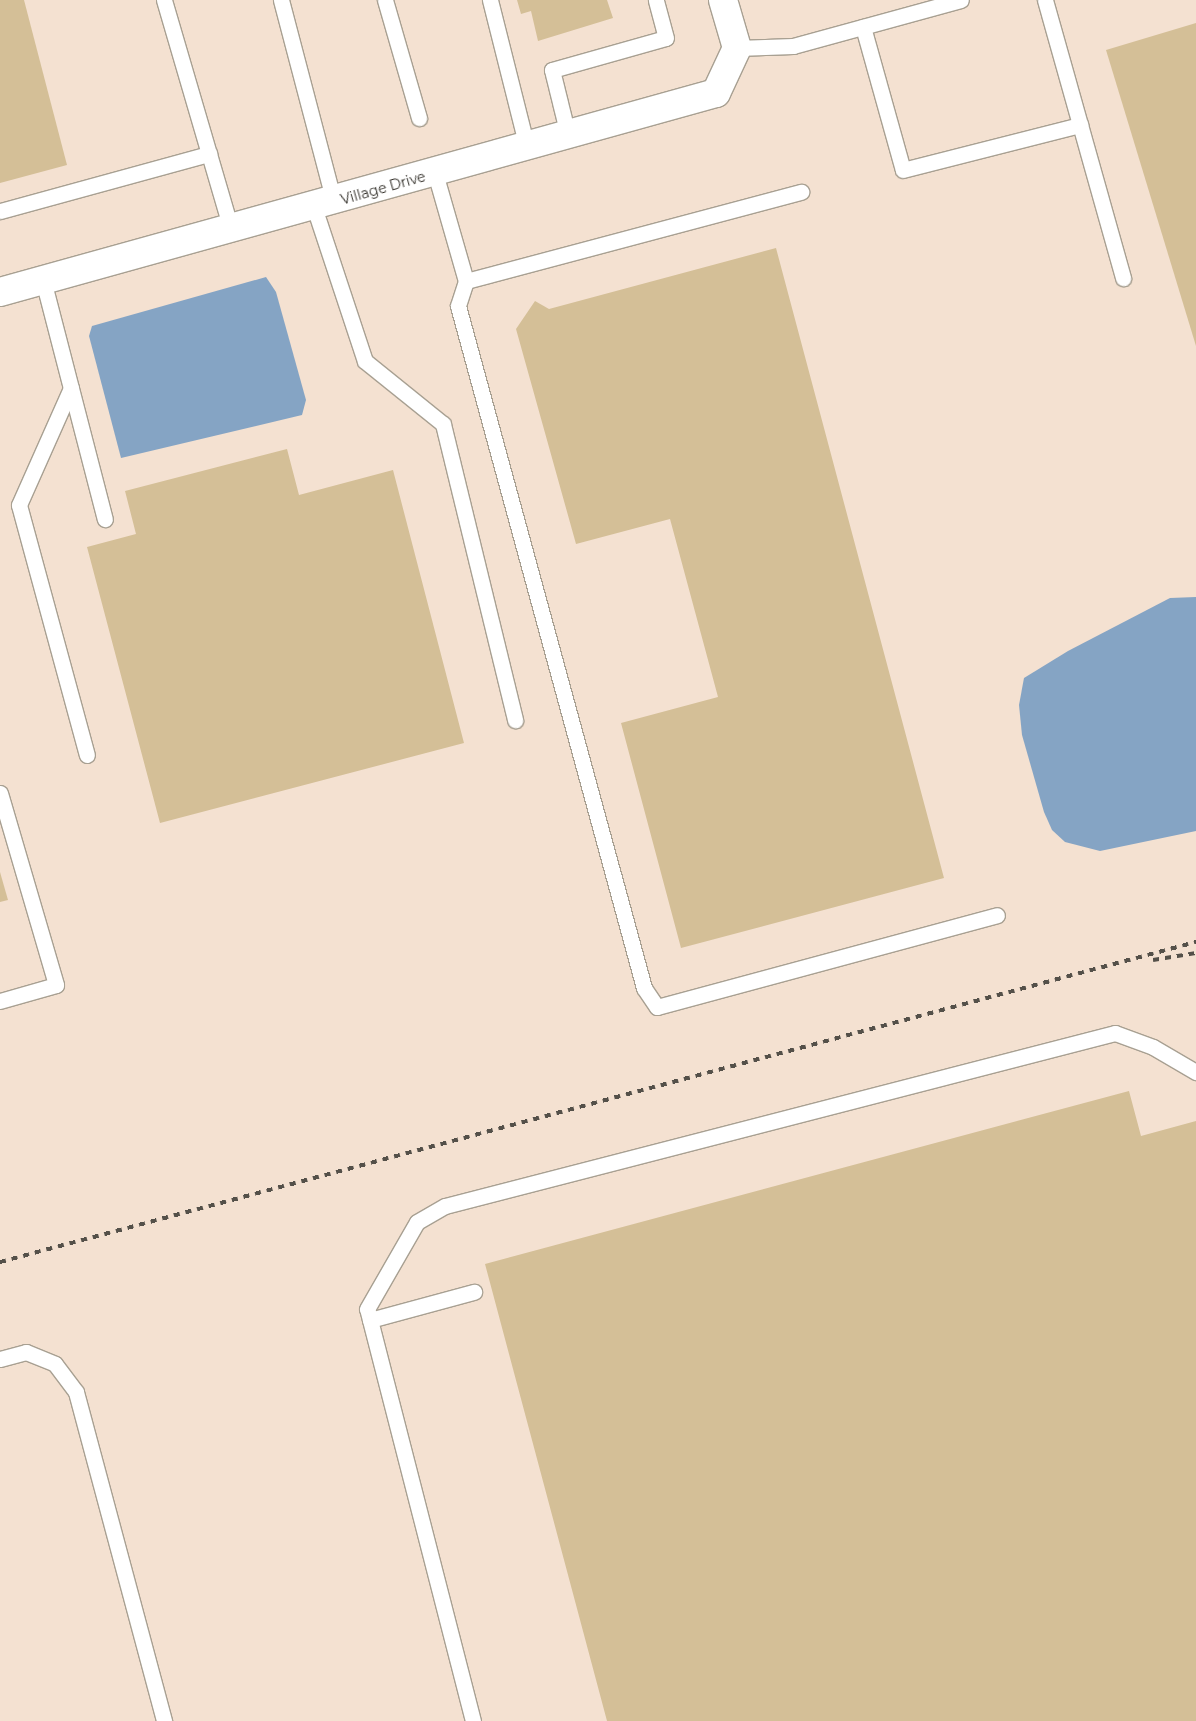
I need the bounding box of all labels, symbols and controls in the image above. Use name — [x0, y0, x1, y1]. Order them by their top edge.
street label: Village Drive — [339, 168, 427, 208]

